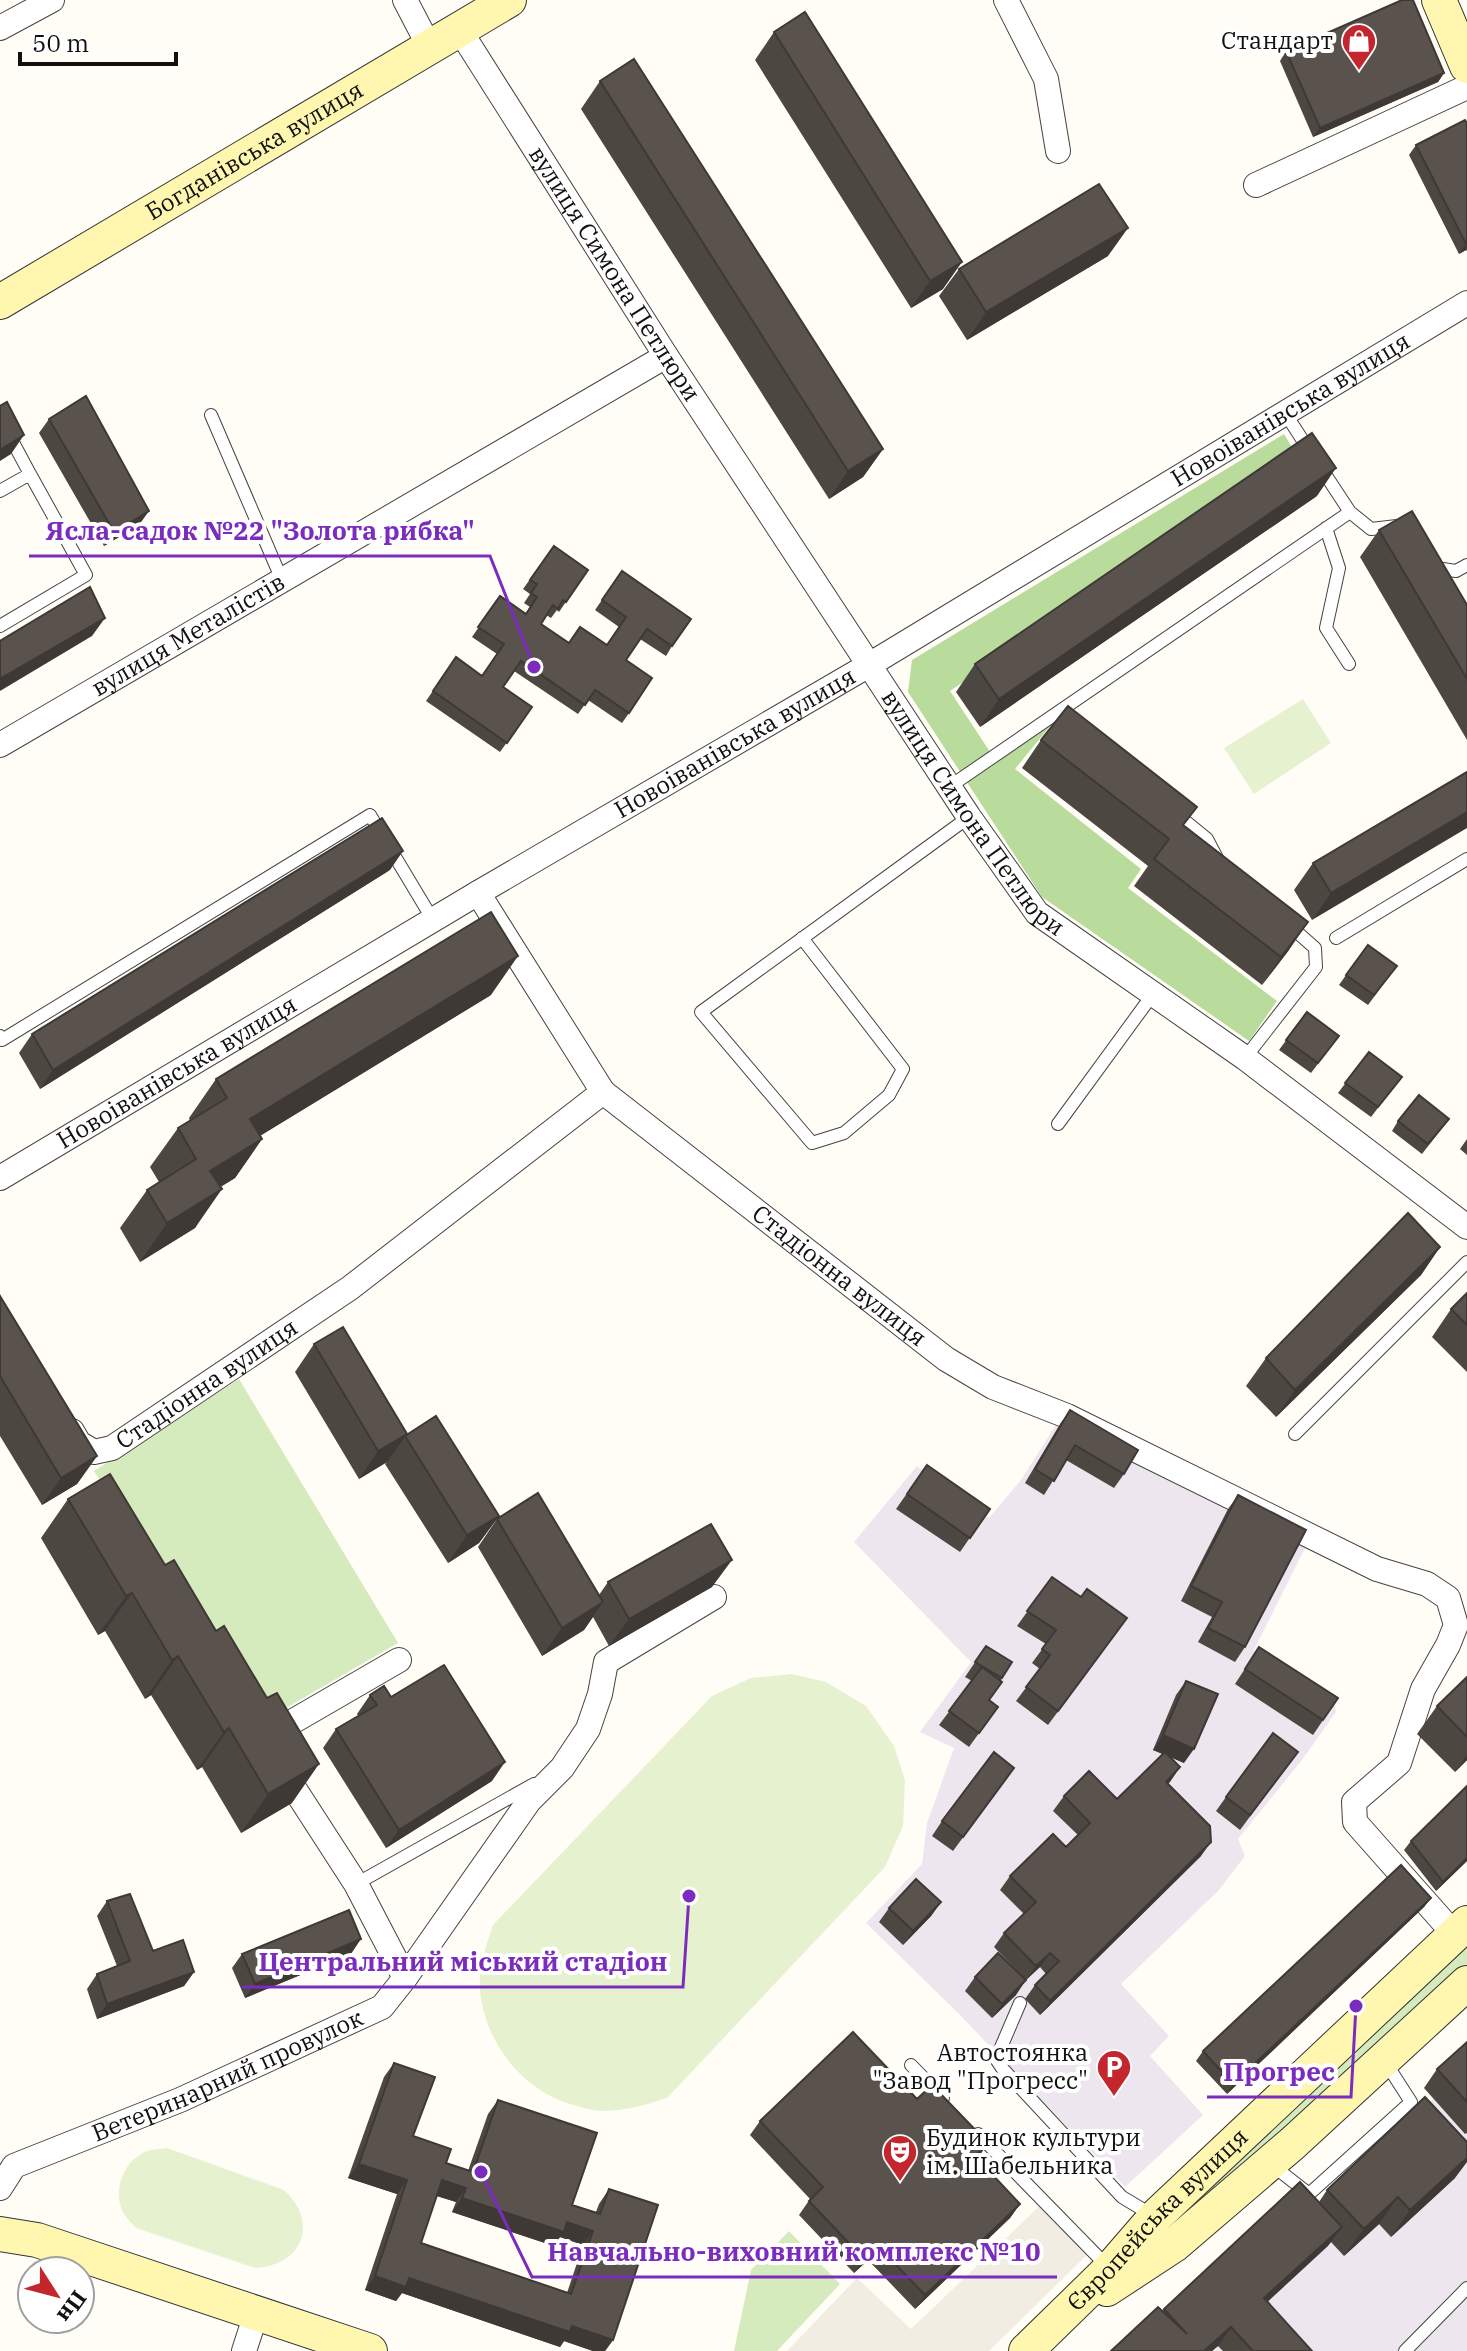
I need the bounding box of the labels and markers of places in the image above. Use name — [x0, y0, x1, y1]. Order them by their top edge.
shop icon: Стандарт — [1340, 22, 1378, 72]
place label: Стандарт — [1221, 24, 1333, 56]
callout: Ясла-садок №22 "Золота рибка" — [29, 506, 490, 556]
callout: Центральний міський стадіон — [242, 1937, 683, 1987]
place label: Автостоянка "Завод "Прогресс" — [873, 2036, 1088, 2096]
callout: Прогрес — [1207, 2047, 1351, 2097]
parking icon: Автостоянка "Завод "Прогресс" — [1095, 2048, 1133, 2098]
place label: Будинок культури ім. Шабельника — [926, 2121, 1141, 2181]
theatre icon: Будинок культури ім. Шабельника — [881, 2133, 919, 2183]
callout: Навчально-виховний комплекс №10 — [532, 2227, 1057, 2277]

